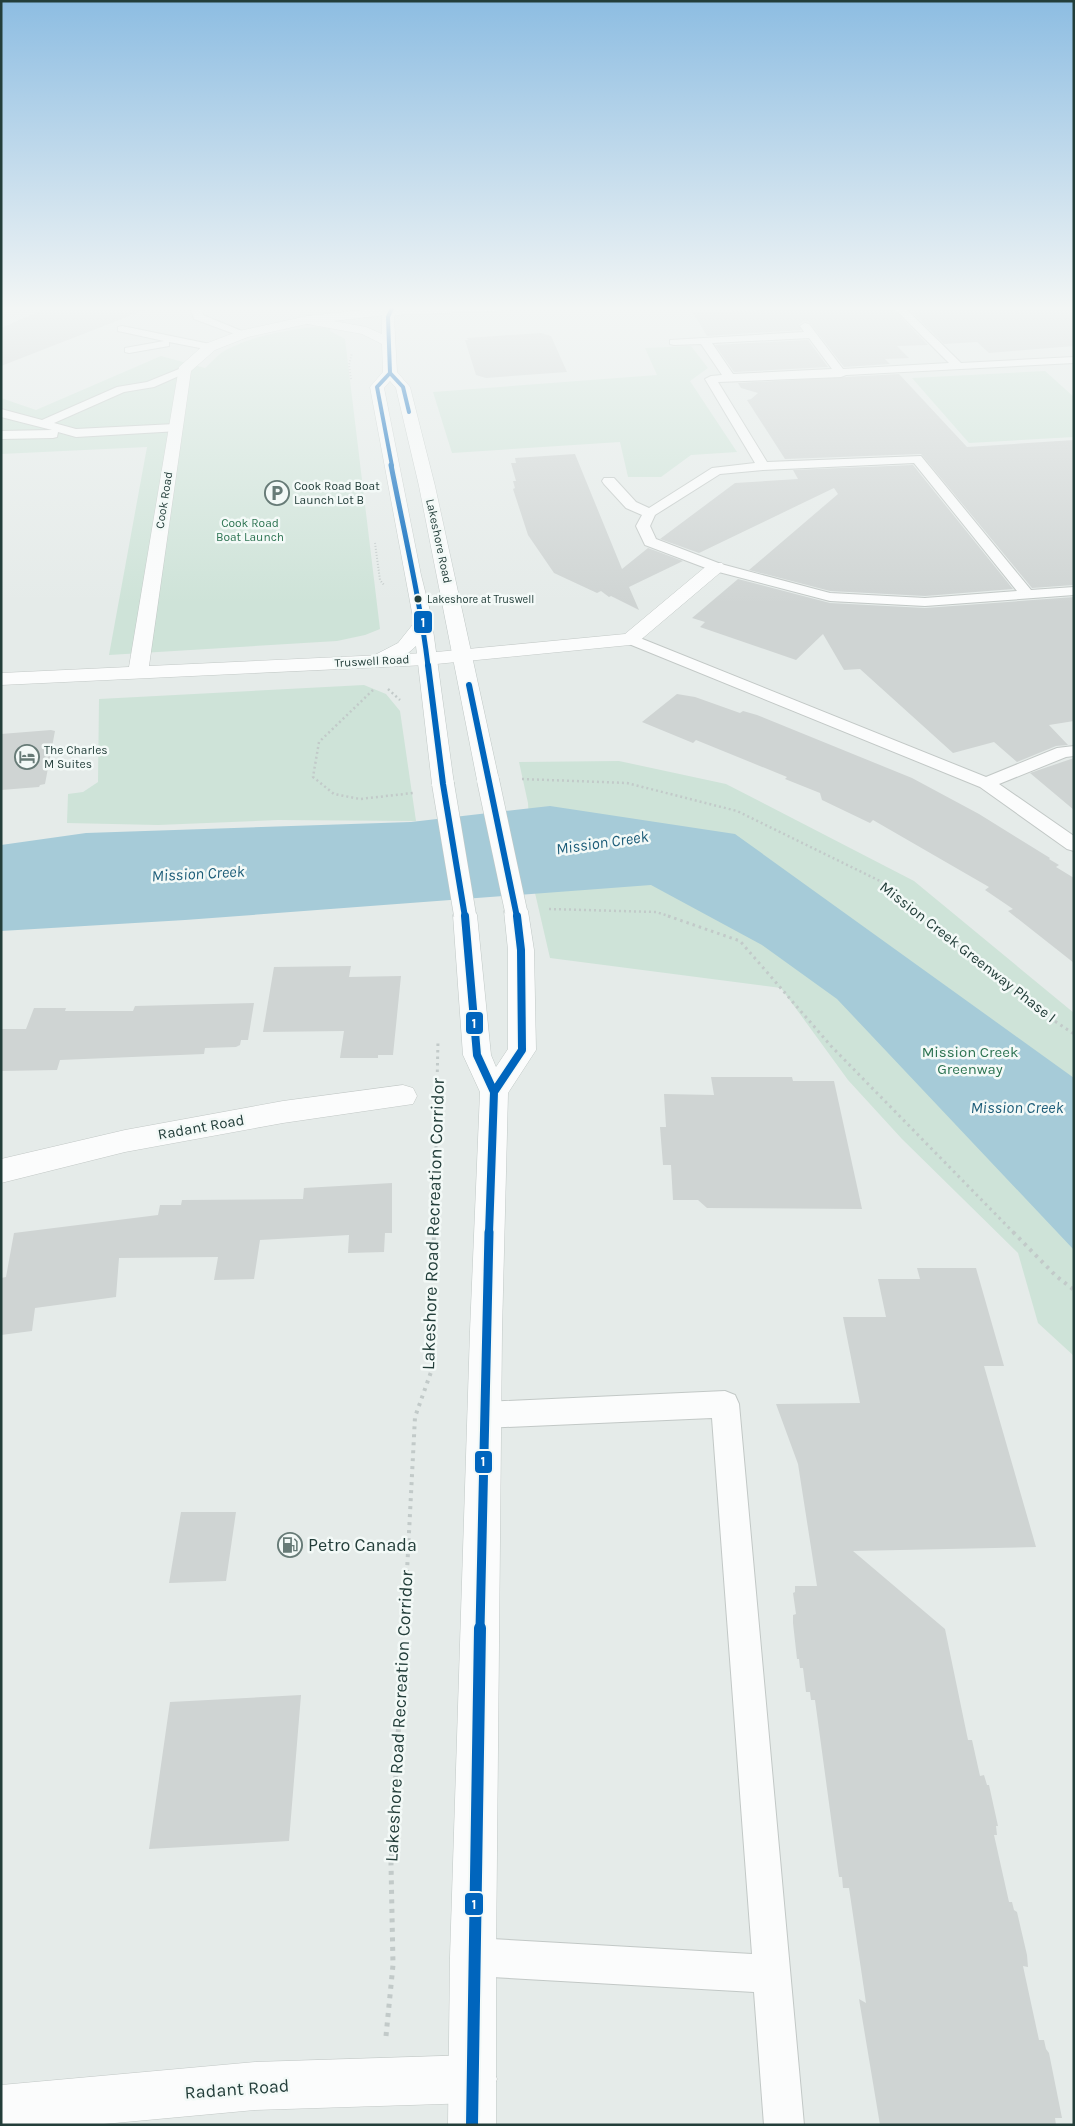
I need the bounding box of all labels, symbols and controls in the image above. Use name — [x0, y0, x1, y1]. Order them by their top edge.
street label: Cook Road — [153, 470, 175, 530]
place label: Cook Road Boat Launch Lot B — [294, 479, 380, 507]
parking icon: Cook Road Boat Launch Lot B — [264, 480, 290, 506]
street label: Lakeshore Road — [423, 497, 455, 585]
park label: Cook Road Boat Launch — [216, 516, 284, 544]
place label: Lakeshore at Truswell — [427, 593, 534, 606]
marker: Lakeshore at Truswell — [413, 594, 423, 604]
line badge: 1 — [413, 610, 433, 634]
text: 1 — [421, 614, 426, 631]
street label: Truswell Road — [334, 652, 410, 670]
place label: The Charles M Suites — [44, 743, 108, 771]
hotel icon: The Charles M Suites — [14, 744, 40, 770]
water label: Mission Creek — [555, 826, 650, 858]
water label: Mission Creek — [151, 862, 246, 885]
street label: Mission Creek Greenway Phase I — [876, 878, 1060, 1026]
line badge: 1 — [465, 1011, 484, 1035]
text: 1 — [472, 1015, 477, 1032]
park label: Mission Creek Greenway — [922, 1043, 1018, 1078]
street label: Lakeshore Road Recreation Corridor — [417, 1077, 449, 1370]
water label: Mission Creek — [970, 1098, 1064, 1117]
street label: Radant Road — [156, 1111, 246, 1143]
line badge: 1 — [474, 1450, 493, 1474]
text: 1 — [481, 1453, 486, 1470]
fuel station icon: Petro Canada — [277, 1532, 303, 1558]
place label: Petro Canada — [308, 1534, 417, 1556]
street label: Lakeshore Road Recreation Corridor — [380, 1569, 418, 1862]
line badge: 1 — [464, 1892, 484, 1916]
text: 1 — [472, 1896, 477, 1913]
street label: Radant Road — [184, 2074, 290, 2104]

